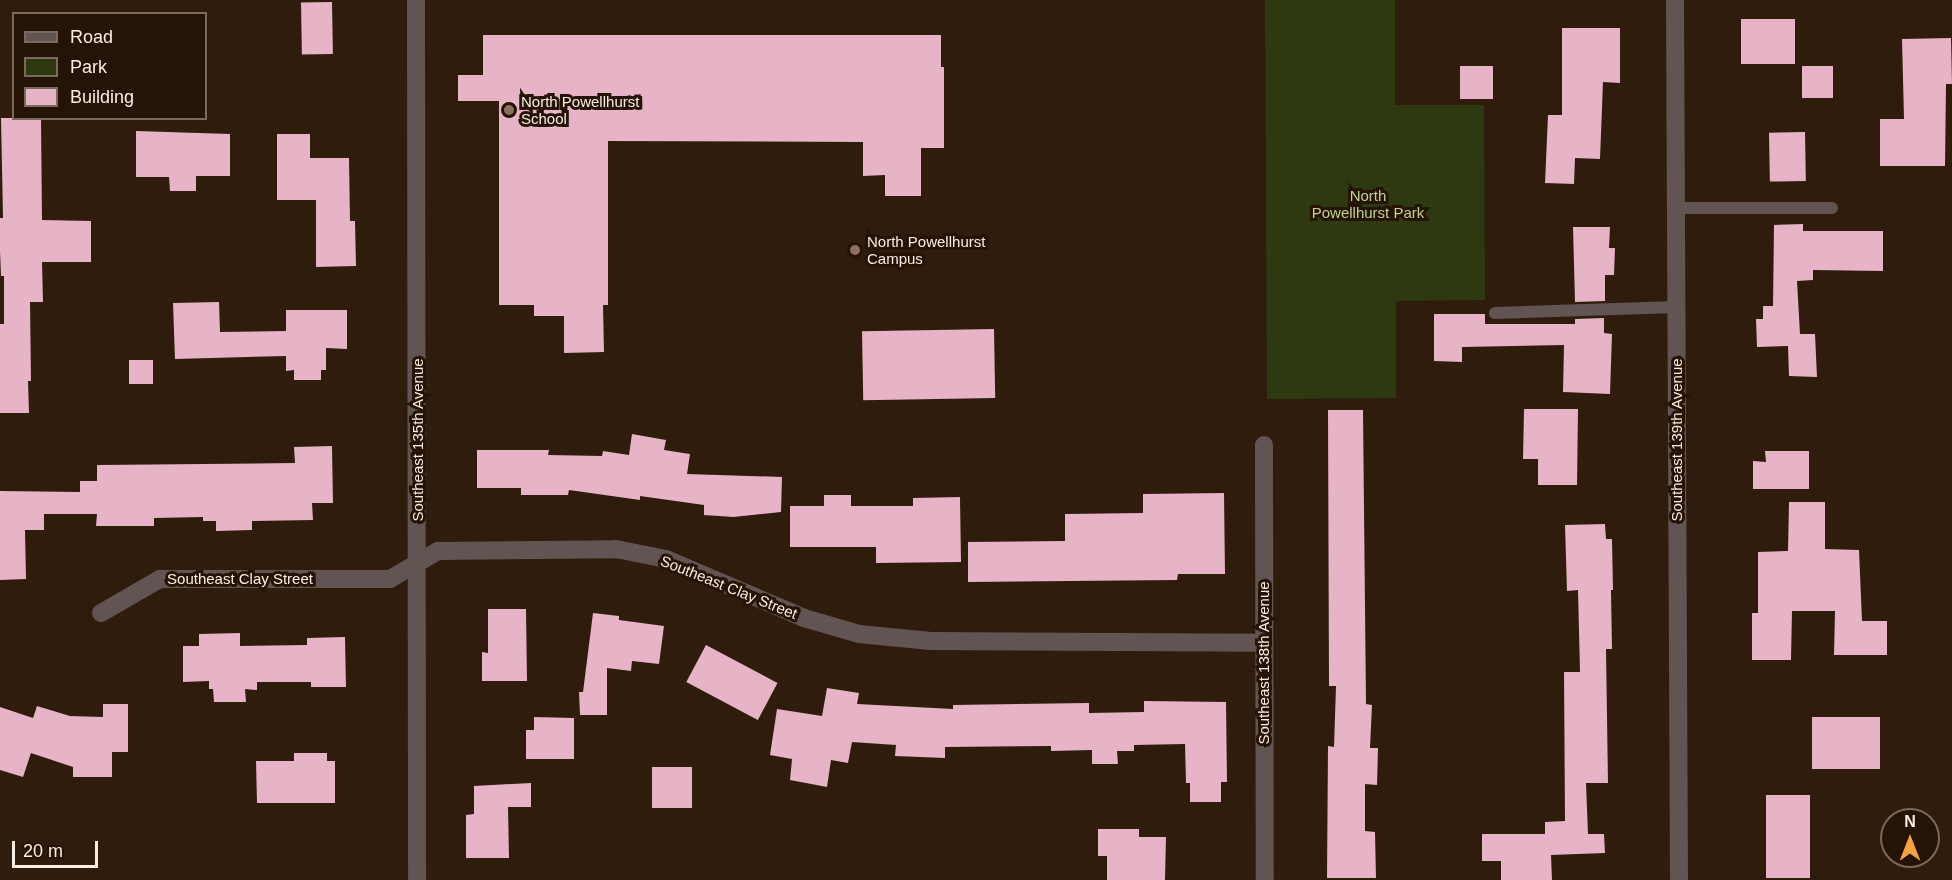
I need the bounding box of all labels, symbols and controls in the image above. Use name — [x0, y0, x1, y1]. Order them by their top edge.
legend — [12, 12, 207, 120]
text: Road — [70, 27, 113, 47]
text: Park — [70, 57, 107, 77]
text: Building — [70, 87, 134, 107]
place label: North Powellhurst School — [521, 92, 639, 127]
marker: North Powellhurst School — [502, 103, 516, 117]
park label: North Powellhurst Park — [1312, 186, 1424, 221]
place label: North Powellhurst Campus — [867, 232, 985, 267]
marker: North Powellhurst Campus — [848, 243, 862, 257]
street label: Southeast 135th Avenue — [409, 358, 427, 522]
street label: Southeast 139th Avenue — [1668, 358, 1686, 522]
street label: Southeast Clay Street — [658, 551, 800, 623]
street label: Southeast Clay Street — [167, 570, 313, 588]
street label: Southeast 138th Avenue — [1255, 581, 1273, 745]
north arrow — [1880, 808, 1940, 868]
text: N — [1904, 813, 1916, 830]
scale bar — [15, 829, 100, 867]
text: 20 m — [23, 841, 63, 861]

